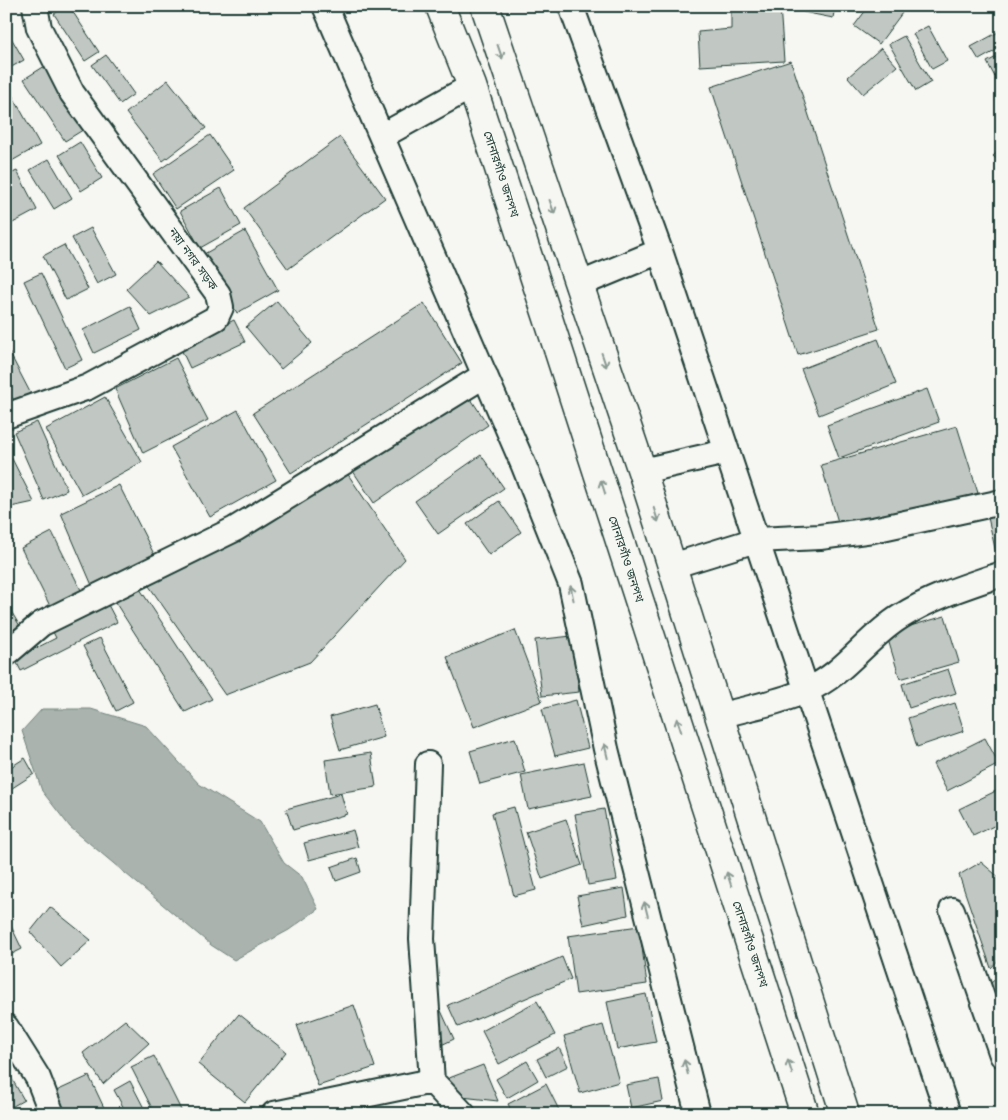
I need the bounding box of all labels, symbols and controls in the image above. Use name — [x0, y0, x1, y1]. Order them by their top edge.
one-way arrow — [496, 44, 505, 60]
street label: সোনারগাঁও জনপথ — [480, 128, 524, 219]
one-way arrow — [548, 198, 557, 214]
street label: নয়া নগর সড়ক — [165, 223, 222, 293]
one-way arrow — [600, 352, 609, 368]
one-way arrow — [598, 479, 607, 495]
one-way arrow — [651, 506, 661, 522]
street label: সোনারগাঁও জনপথ — [605, 513, 649, 604]
one-way arrow — [567, 585, 576, 601]
one-way arrow — [674, 717, 684, 733]
one-way arrow — [601, 744, 610, 760]
one-way arrow — [724, 872, 734, 888]
street label: সোনারগাঁও জনপথ — [729, 898, 773, 989]
one-way arrow — [641, 901, 650, 917]
one-way arrow — [681, 1059, 690, 1075]
one-way arrow — [784, 1060, 794, 1076]

